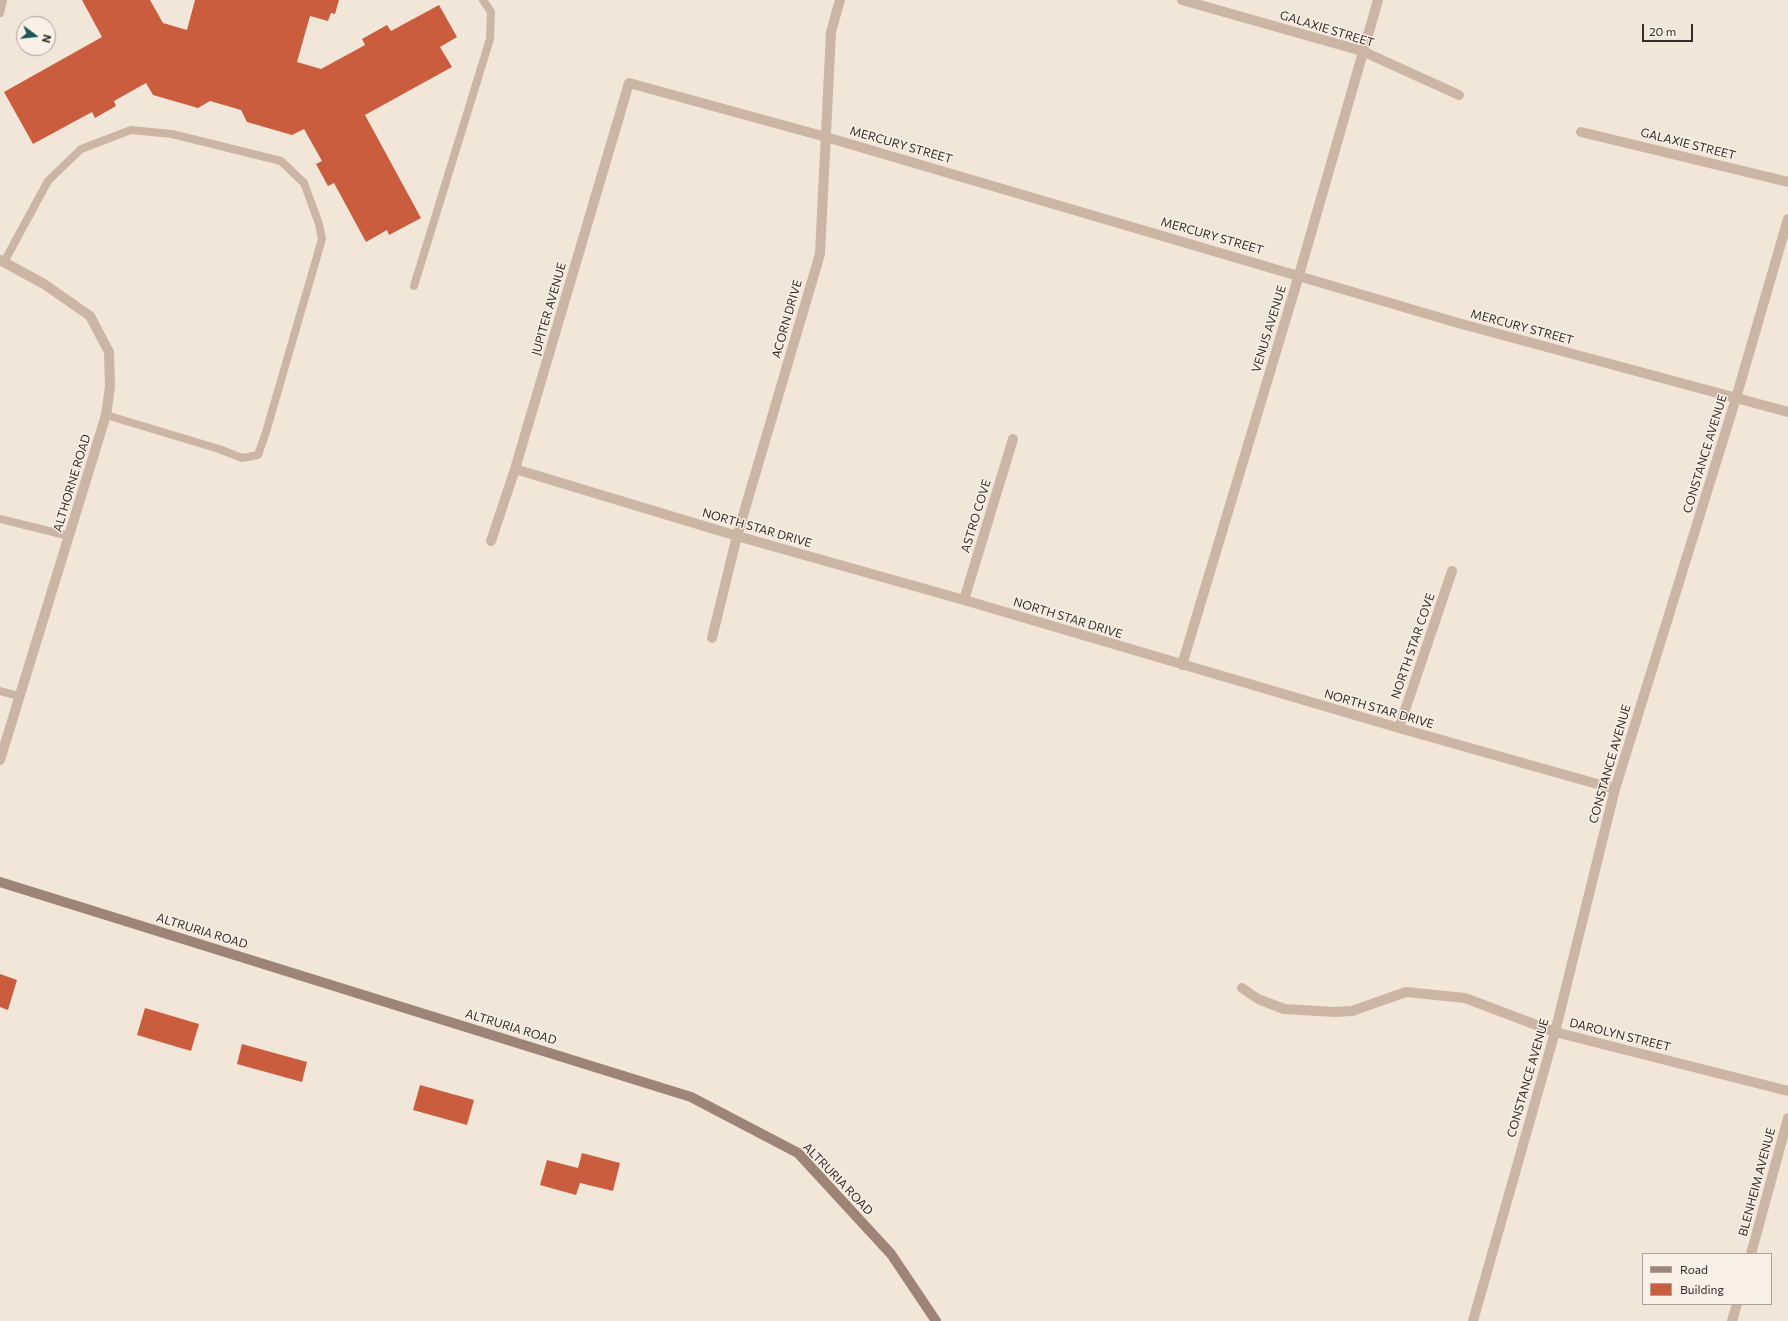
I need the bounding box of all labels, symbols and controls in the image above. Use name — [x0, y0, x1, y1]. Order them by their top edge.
street label: GALAXIE STREET — [1278, 8, 1376, 50]
north arrow — [16, 16, 56, 56]
scale bar — [1644, 16, 1695, 42]
text: 20 m — [1649, 24, 1676, 38]
text: N — [40, 33, 54, 45]
street label: MERCURY STREET — [848, 123, 954, 167]
street label: GALAXIE STREET — [1639, 125, 1737, 163]
street label: MERCURY STREET — [1159, 214, 1265, 258]
street label: JUPITER AVENUE — [529, 261, 569, 357]
street label: ACORN DRIVE — [769, 278, 805, 360]
street label: VENUS AVENUE — [1249, 284, 1289, 374]
street label: MERCURY STREET — [1469, 306, 1575, 348]
street label: CONSTANCE AVENUE — [1680, 393, 1730, 515]
street label: ALTHORNE ROAD — [50, 432, 94, 534]
street label: ASTRO COVE — [958, 478, 994, 554]
street label: NORTH STAR DRIVE — [701, 505, 813, 551]
street label: NORTH STAR COVE — [1388, 591, 1438, 701]
street label: NORTH STAR DRIVE — [1012, 595, 1124, 641]
street label: NORTH STAR DRIVE — [1323, 686, 1435, 732]
street label: CONSTANCE AVENUE — [1586, 703, 1634, 825]
street label: ALTRURIA ROAD — [155, 910, 249, 952]
street label: ALTRURIA ROAD — [464, 1006, 558, 1048]
street label: DAROLYN STREET — [1568, 1015, 1672, 1055]
street label: CONSTANCE AVENUE — [1504, 1017, 1552, 1139]
street label: BLENHEIM AVENUE — [1736, 1126, 1778, 1238]
street label: ALTRURIA ROAD — [800, 1140, 876, 1218]
legend — [1642, 1253, 1772, 1305]
text: Road — [1680, 1262, 1708, 1276]
text: Building — [1680, 1282, 1724, 1296]

